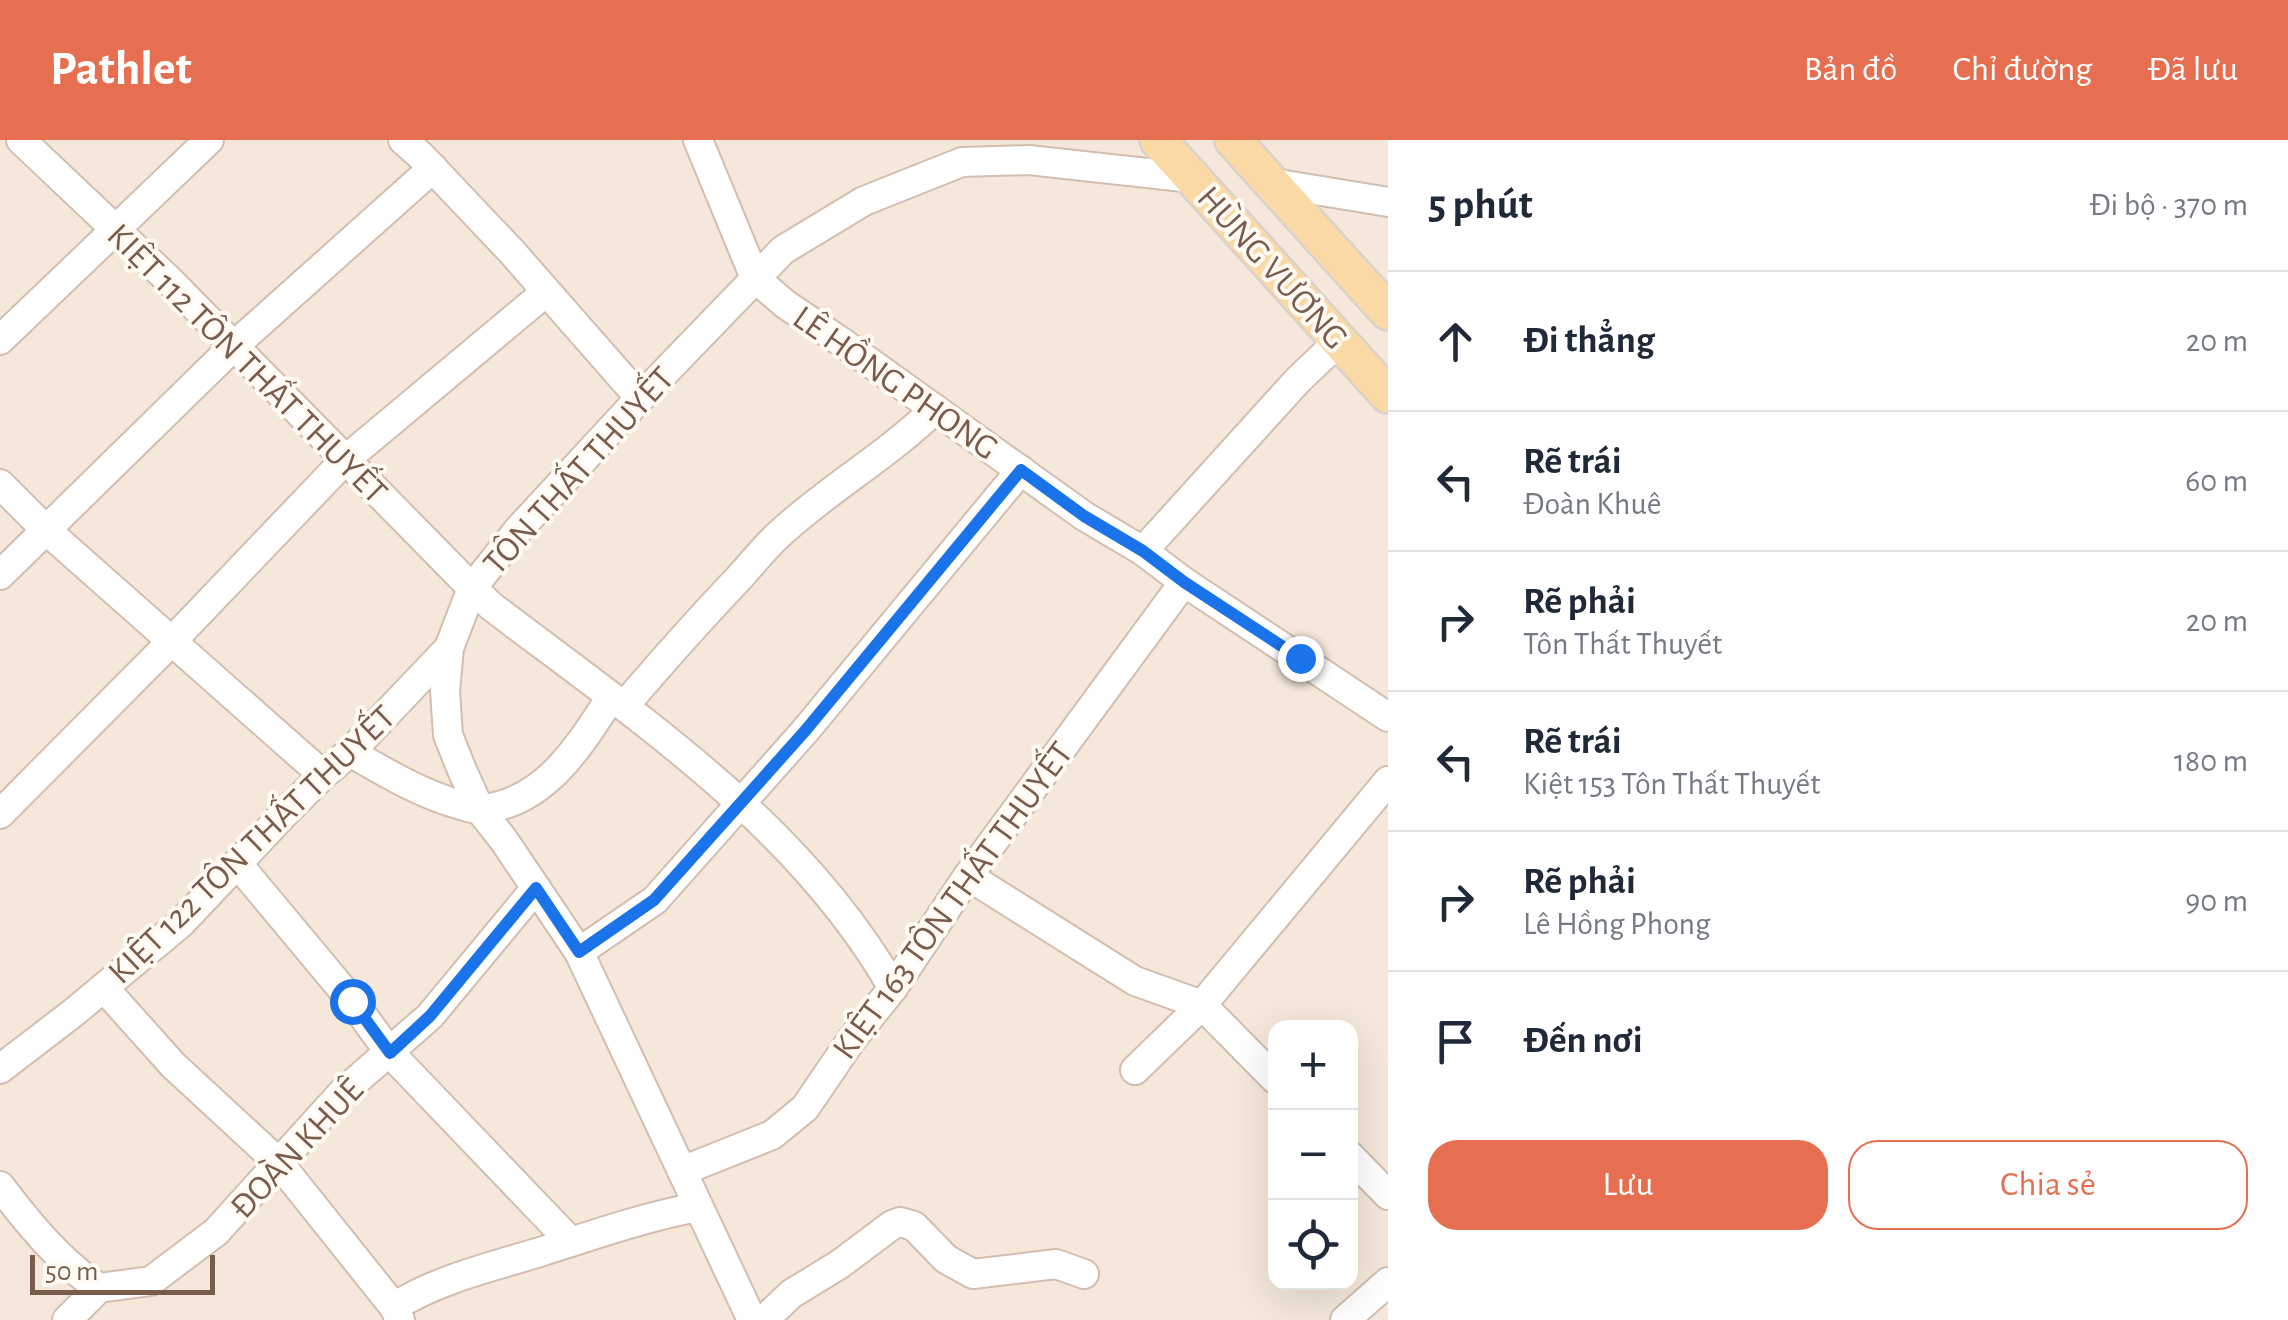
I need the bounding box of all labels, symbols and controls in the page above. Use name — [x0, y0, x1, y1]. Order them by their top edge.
text: Pathlet — [50, 46, 192, 94]
text: Bản đồ — [1804, 52, 1898, 87]
text: Chỉ đường — [1953, 52, 2092, 87]
text: Đã lưu — [2147, 52, 2238, 87]
street label: HÙNG VƯƠNG — [1190, 179, 1355, 356]
text: 5 phút — [1428, 184, 1533, 226]
text: Đi bộ · 370 m — [2089, 189, 2248, 221]
street label: KIỆT 112 TÔN THẤT THUYẾT — [100, 214, 397, 511]
street label: LÊ HỒNG PHONG — [786, 296, 1007, 467]
icon: ahead — [1428, 314, 1483, 369]
text: Đi thẳng — [1523, 322, 1655, 360]
text: 20 m — [2186, 325, 2248, 357]
street label: TÔN THẤT THUYẾT — [474, 357, 681, 581]
text: Rẽ trái — [1523, 443, 1622, 481]
icon: left — [1428, 454, 1483, 509]
text: 60 m — [2185, 465, 2248, 497]
text: Đoàn Khuê — [1523, 488, 1662, 520]
text: Rẽ phải — [1523, 583, 1636, 621]
icon: right — [1428, 594, 1483, 649]
text: 20 m — [2186, 605, 2248, 637]
text: Tôn Thất Thuyết — [1523, 628, 1722, 660]
route end — [1278, 636, 1324, 682]
street label: KIỆT 122 TÔN THẤT THUYẾT — [98, 696, 402, 991]
text: Rẽ trái — [1523, 723, 1622, 761]
street label: KIỆT 163 TÔN THẤT THUYẾT — [823, 733, 1080, 1066]
icon: left — [1428, 734, 1483, 789]
text: 180 m — [2174, 745, 2248, 777]
text: Kiệt 153 Tôn Thất Thuyết — [1523, 768, 1820, 800]
text: Rẽ phải — [1523, 863, 1636, 901]
icon: right — [1428, 874, 1483, 929]
text: 90 m — [2185, 885, 2248, 917]
text: Lê Hồng Phong — [1523, 908, 1711, 940]
route start — [330, 979, 376, 1025]
icon: arrive — [1428, 1014, 1483, 1069]
map controls — [1268, 1020, 1358, 1290]
button: + — [1268, 1020, 1358, 1110]
text: Đến nơi — [1523, 1022, 1643, 1060]
street label: ĐOÀN KHUÊ — [223, 1071, 370, 1226]
button: − — [1268, 1110, 1358, 1200]
button: Lưu — [1428, 1140, 1828, 1230]
button: Chia sẻ — [1848, 1140, 2248, 1230]
button: locate — [1268, 1200, 1358, 1290]
scale bar — [30, 1250, 215, 1294]
text: 50 m — [45, 1258, 99, 1286]

